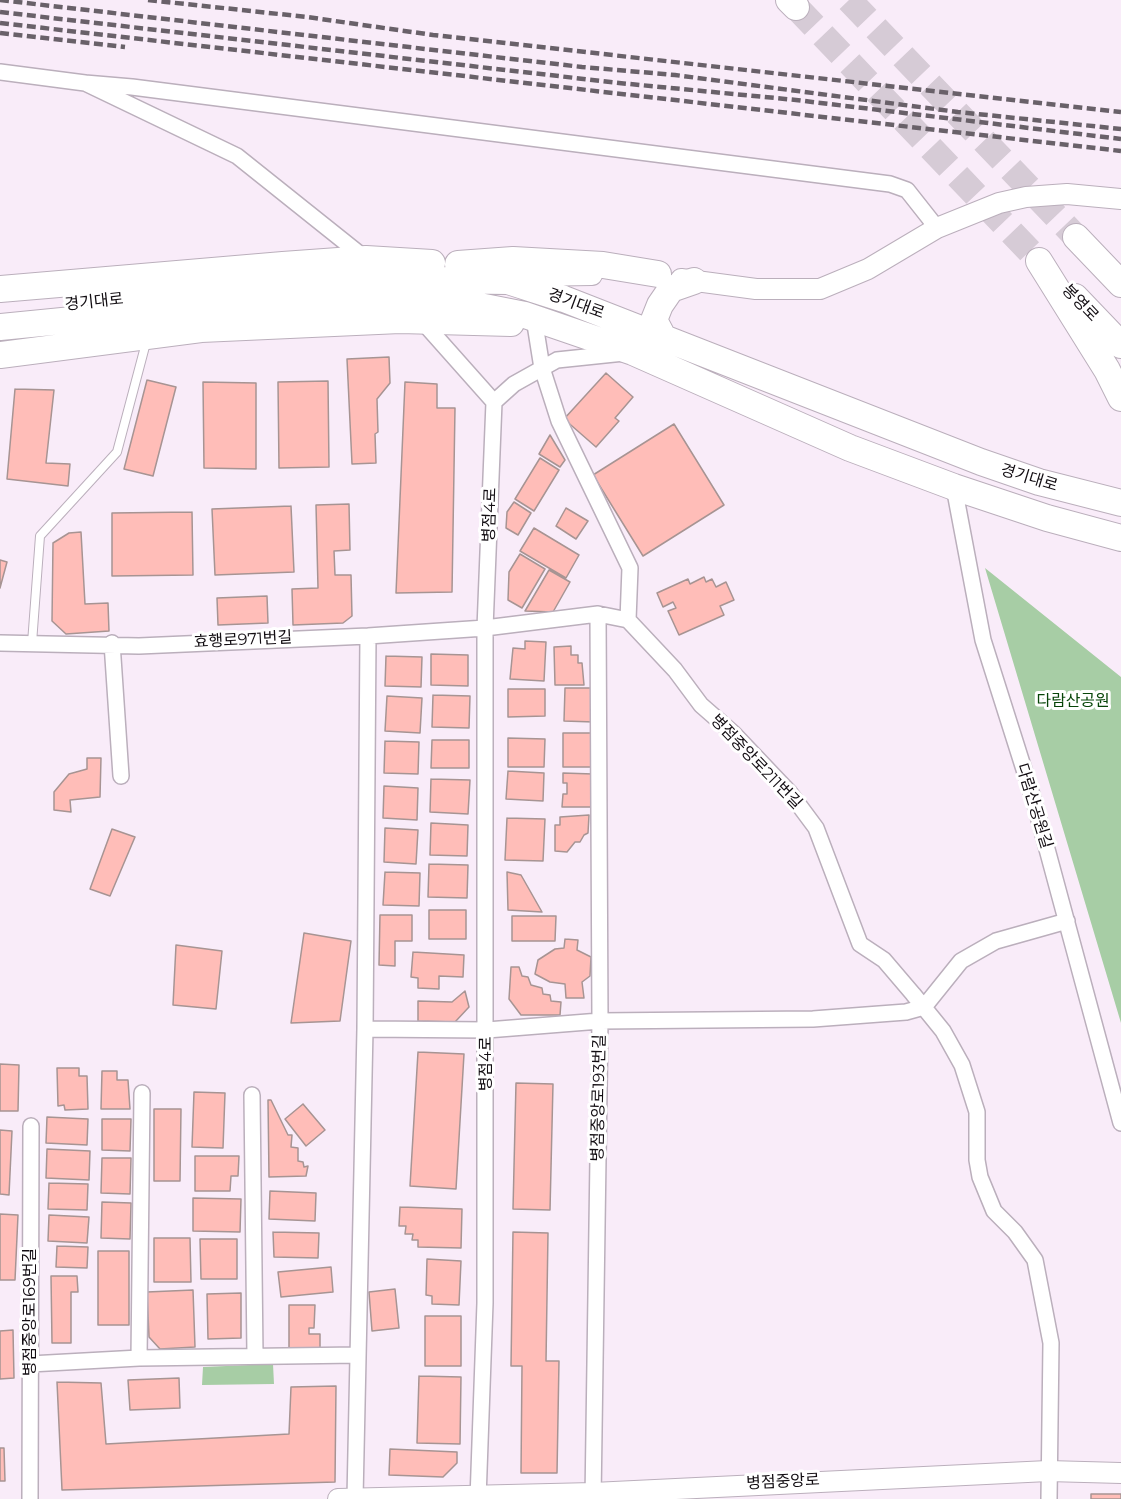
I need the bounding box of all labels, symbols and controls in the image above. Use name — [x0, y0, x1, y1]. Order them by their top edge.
street label: 봉영로 — [1058, 280, 1102, 326]
street label: 경기대로 — [545, 285, 607, 323]
street label: 경기대로 — [64, 289, 124, 315]
street label: 경기대로 — [998, 460, 1060, 496]
street label: 병점4로 — [479, 487, 501, 543]
street label: 효행로971번길 — [193, 628, 293, 652]
park label: 다람산공원 — [1036, 691, 1110, 711]
street label: 병점중앙로211번길 — [706, 711, 806, 813]
street label: 다람산공원길 — [1012, 761, 1056, 851]
street label: 병점중앙로193번길 — [588, 1034, 610, 1162]
street label: 병점4로 — [476, 1037, 496, 1091]
street label: 병점중앙로169번길 — [20, 1248, 40, 1376]
street label: 병점중앙로 — [746, 1470, 820, 1494]

